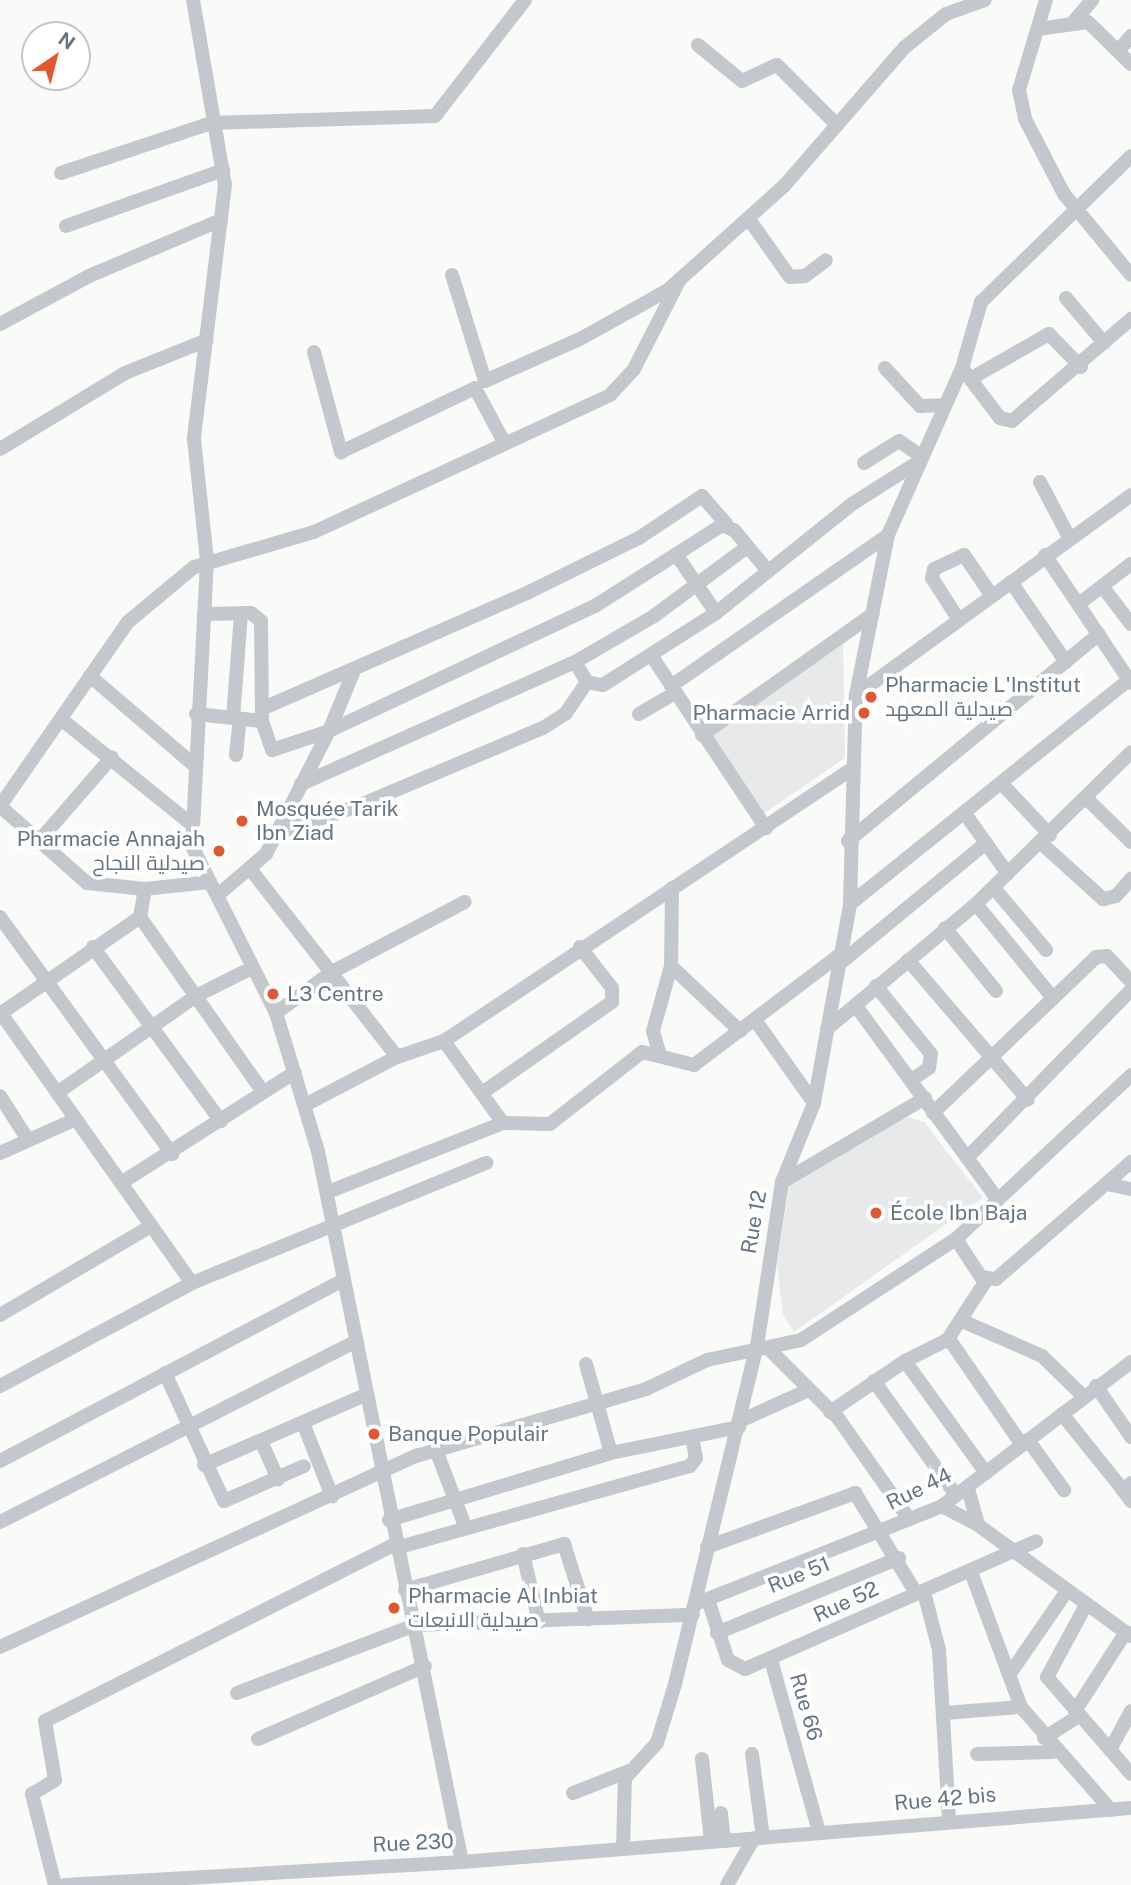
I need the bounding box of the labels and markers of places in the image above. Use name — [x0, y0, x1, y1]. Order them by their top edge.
place label: Pharmacie L'Institut صيدلية المعهد — [885, 672, 1081, 722]
marker: Pharmacie L'Institut صيدلية المعهد — [863, 689, 879, 705]
place label: Pharmacie Arrid — [692, 700, 850, 726]
marker: Pharmacie Arrid — [856, 705, 872, 721]
place label: Mosquée Tarik Ibn Ziad — [256, 796, 399, 846]
marker: Mosquée Tarik Ibn Ziad — [234, 813, 250, 829]
place label: Pharmacie Annajah صيدلية النجاح — [17, 826, 205, 876]
marker: Pharmacie Annajah صيدلية النجاح — [211, 843, 227, 859]
place label: L3 Centre — [287, 981, 384, 1007]
marker: L3 Centre — [265, 986, 281, 1002]
place label: École Ibn Baja — [890, 1200, 1027, 1226]
marker: École Ibn Baja — [868, 1205, 884, 1221]
place label: Banque Populair — [388, 1421, 549, 1447]
marker: Banque Populair — [366, 1426, 382, 1442]
place label: Pharmacie Al Inbiat صيدلية الانبعات — [408, 1583, 598, 1633]
marker: Pharmacie Al Inbiat صيدلية الانبعات — [386, 1600, 402, 1616]

